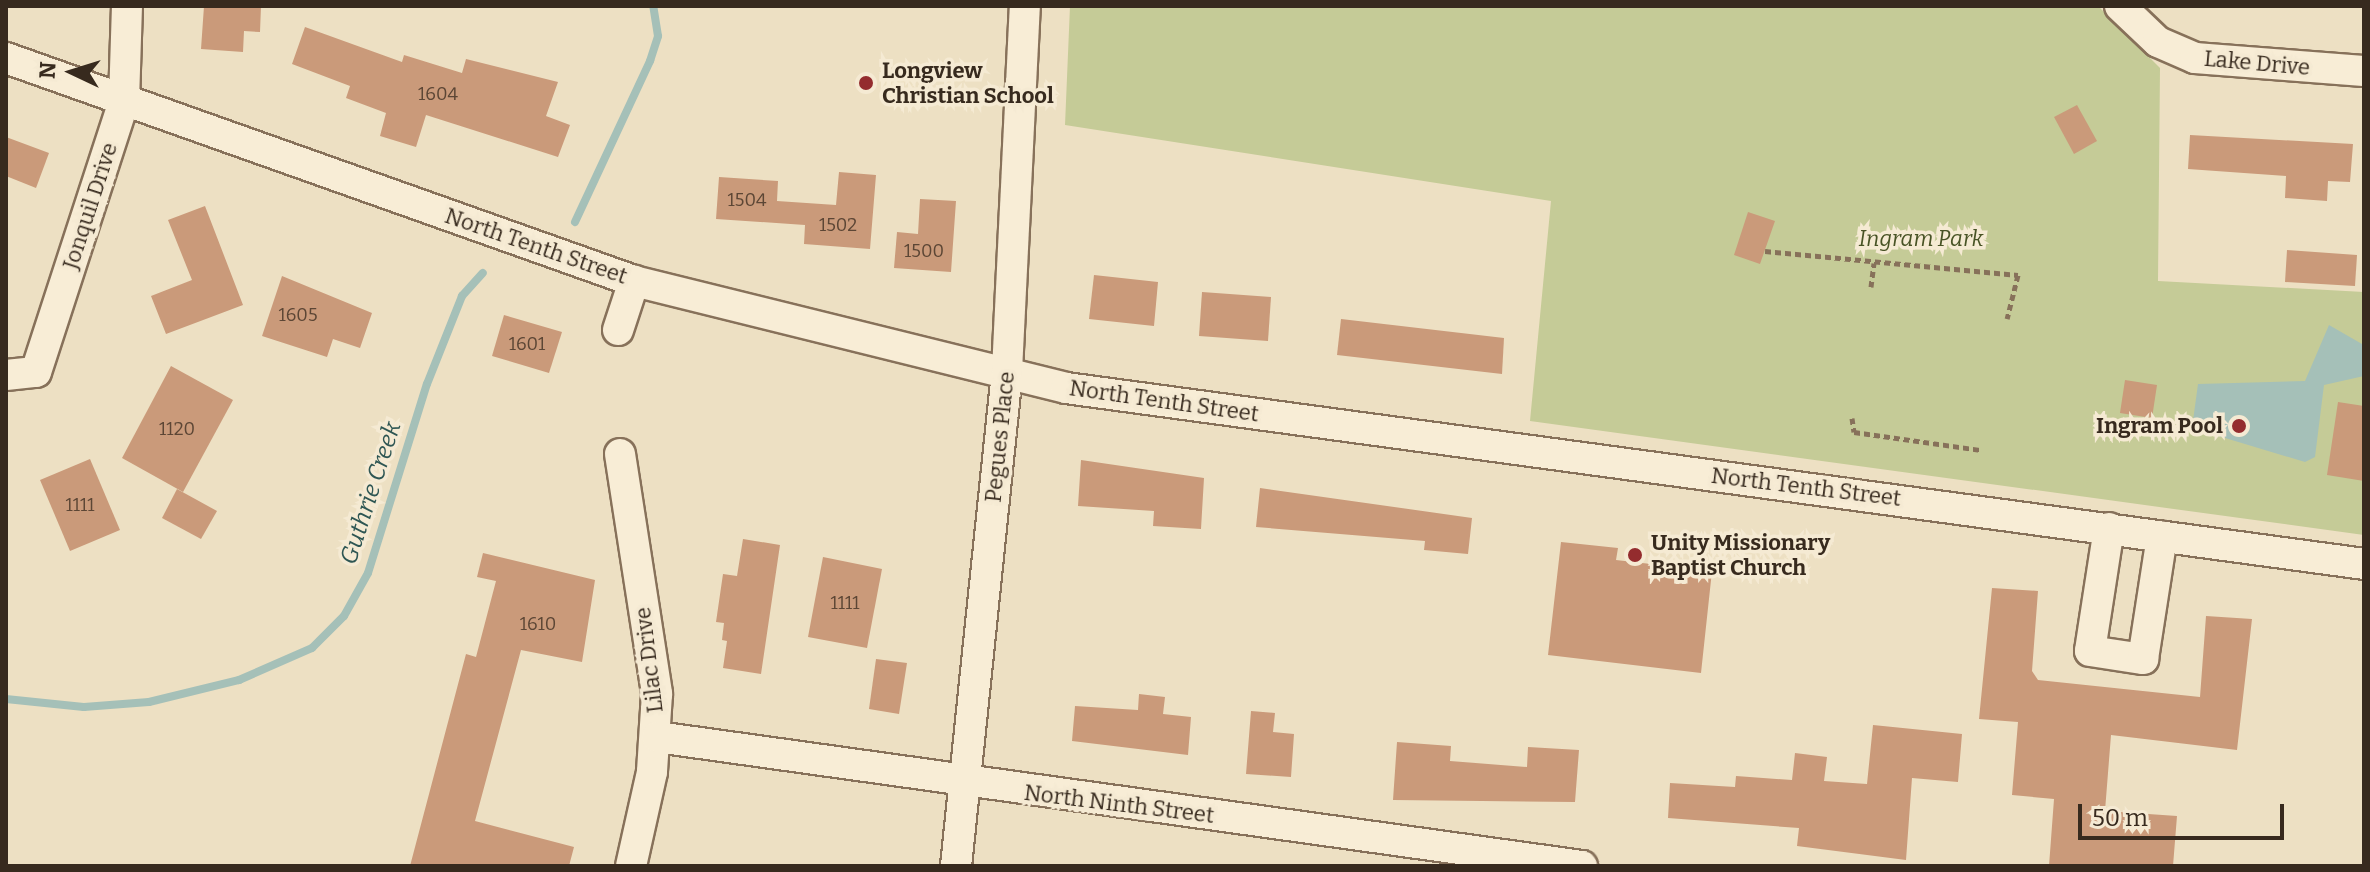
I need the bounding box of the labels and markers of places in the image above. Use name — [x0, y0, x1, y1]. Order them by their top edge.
place label: Longview Christian School — [882, 57, 1054, 108]
marker: Longview Christian School — [857, 74, 875, 92]
place label: Ingram Pool — [2096, 413, 2223, 439]
marker: Ingram Pool — [2230, 417, 2248, 435]
place label: Unity Missionary Baptist Church — [1651, 529, 1830, 580]
marker: Unity Missionary Baptist Church — [1626, 546, 1644, 564]

